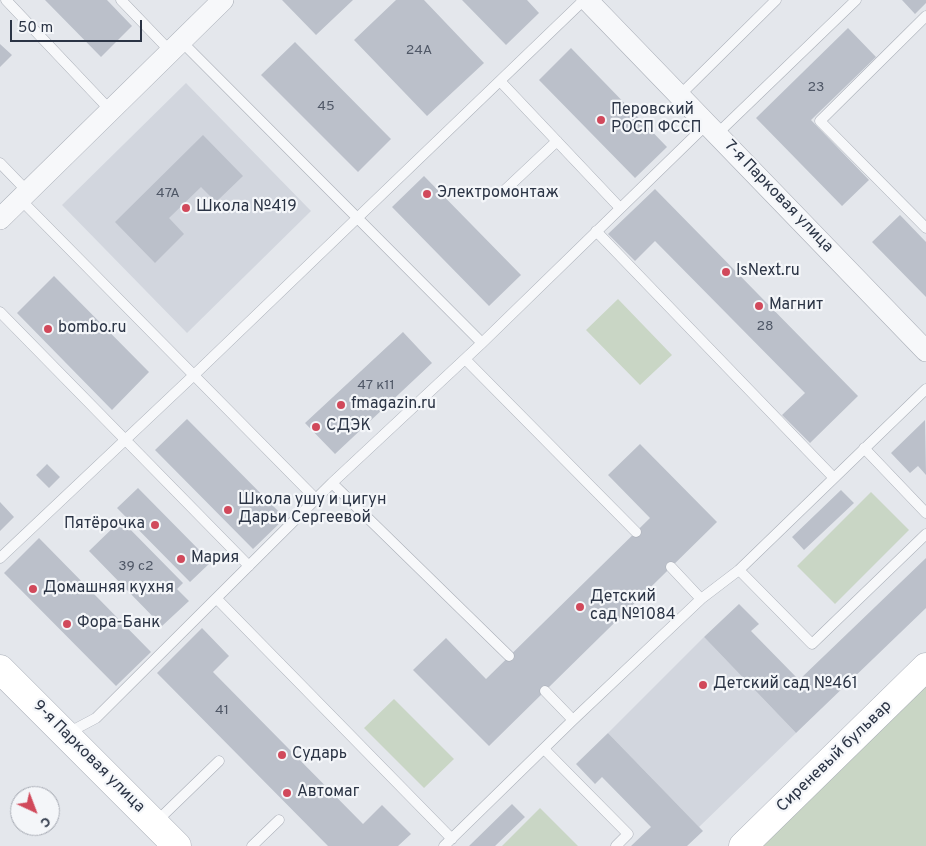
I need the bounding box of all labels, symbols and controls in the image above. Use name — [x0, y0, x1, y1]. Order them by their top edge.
scale bar — [12, 10, 145, 42]
text: 50 m — [18, 19, 53, 38]
house number: 24А — [406, 43, 432, 59]
house number: 23 — [808, 80, 824, 96]
house number: 45 — [317, 99, 335, 115]
place label: Перовский РОСП ФССП — [611, 101, 702, 139]
marker: Перовский РОСП ФССП — [595, 114, 607, 126]
street label: 7-я Парковая улица — [719, 137, 837, 257]
place label: Электромонтаж — [437, 184, 559, 204]
house number: 47А — [156, 186, 180, 202]
marker: Электромонтаж — [421, 188, 433, 200]
place label: Школа №419 — [196, 198, 297, 218]
marker: Школа №419 — [180, 202, 192, 214]
place label: IsNext.ru — [736, 262, 800, 282]
marker: IsNext.ru — [720, 266, 732, 278]
place label: Магнит — [769, 296, 823, 316]
marker: Магнит — [753, 300, 765, 312]
place label: bombo.ru — [58, 319, 126, 339]
house number: 28 — [756, 319, 774, 335]
marker: bombo.ru — [42, 323, 54, 335]
house number: 47 к11 — [357, 378, 395, 394]
place label: fmagazin.ru — [351, 395, 436, 415]
marker: fmagazin.ru — [335, 399, 347, 411]
place label: СДЭК — [326, 417, 371, 437]
marker: СДЭК — [310, 421, 322, 433]
place label: Школа ушу и цигун Дарьи Сергеевой — [238, 491, 386, 529]
marker: Школа ушу и цигун Дарьи Сергеевой — [222, 504, 234, 516]
place label: Пятёрочка — [64, 515, 145, 535]
marker: Пятёрочка — [149, 519, 161, 531]
place label: Мария — [191, 549, 239, 569]
marker: Мария — [175, 553, 187, 565]
house number: 39 c2 — [118, 559, 154, 575]
place label: Домашняя кухня — [43, 579, 174, 599]
marker: Домашняя кухня — [27, 583, 39, 595]
place label: Детский сад №1084 — [590, 588, 676, 626]
marker: Детский сад №1084 — [574, 601, 586, 613]
place label: Фора-Банк — [77, 614, 160, 634]
marker: Фора-Банк — [61, 618, 73, 630]
place label: Детский сад №461 — [713, 675, 858, 695]
marker: Детский сад №461 — [697, 679, 709, 691]
street label: 9-я Парковая улица — [28, 697, 148, 817]
street label: Сиреневый бульвар — [773, 697, 897, 817]
house number: 41 — [215, 703, 229, 719]
place label: Сударь — [292, 745, 347, 765]
marker: Сударь — [276, 749, 288, 761]
place label: Автомаг — [297, 783, 359, 803]
north arrow — [10, 786, 60, 836]
marker: Автомаг — [281, 787, 293, 799]
text: С — [36, 812, 54, 831]

